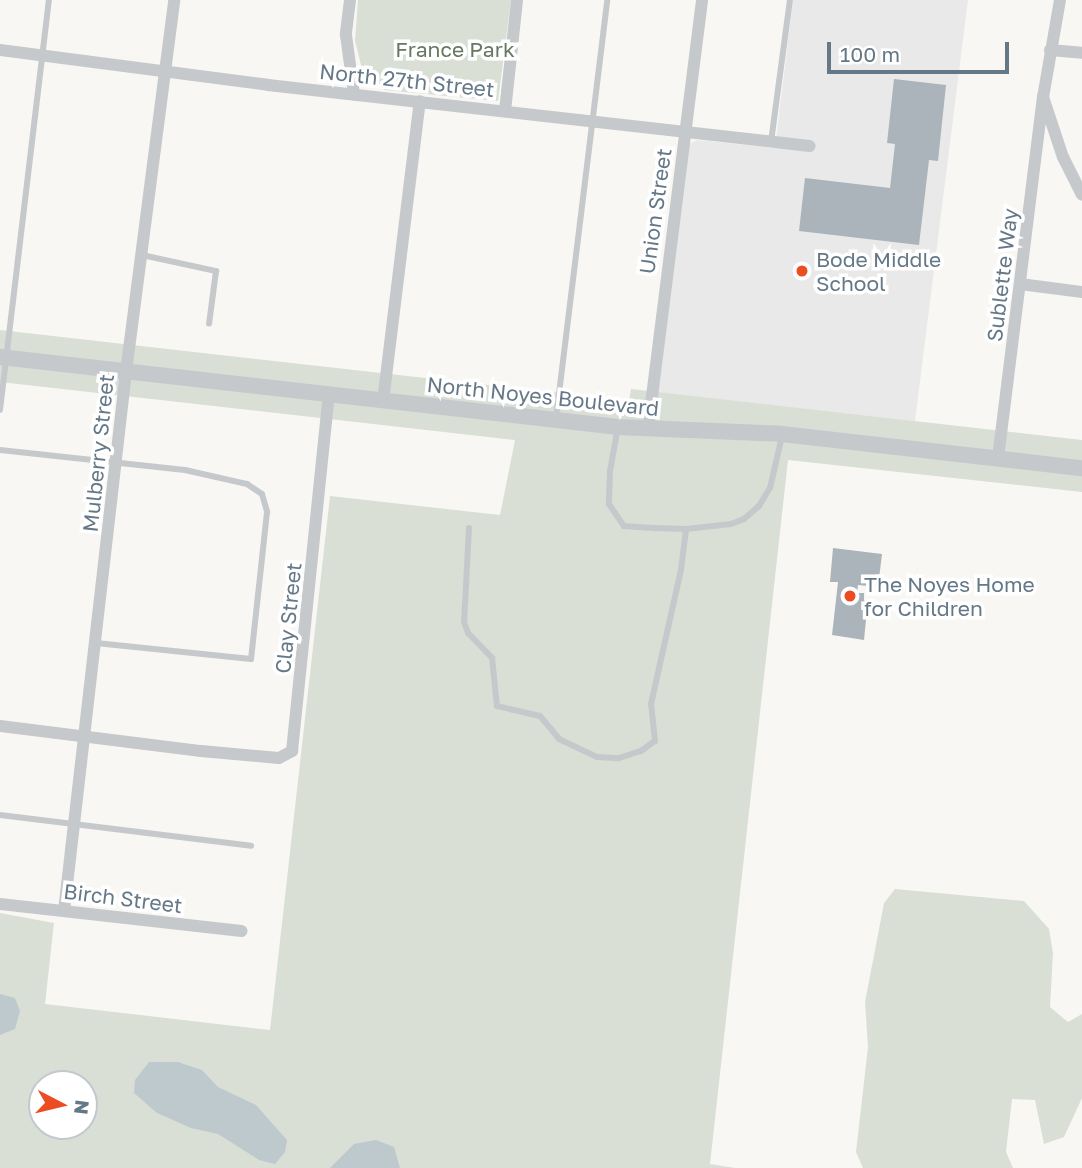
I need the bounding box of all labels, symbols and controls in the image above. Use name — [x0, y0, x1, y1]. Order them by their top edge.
scale bar — [830, 28, 1012, 72]
park label: France Park — [395, 36, 515, 62]
text: 100 m — [840, 41, 900, 67]
street label: North 27th Street — [318, 58, 496, 102]
street label: Union Street — [634, 146, 676, 276]
street label: Sublette Way — [981, 207, 1023, 343]
place label: Bode Middle School — [816, 246, 941, 296]
marker: Bode Middle School — [794, 263, 810, 279]
street label: North Noyes Boulevard — [426, 371, 660, 421]
street label: Mulberry Street — [77, 373, 119, 533]
street label: Clay Street — [270, 561, 306, 675]
place label: The Noyes Home for Children — [864, 571, 1035, 621]
marker: The Noyes Home for Children — [842, 588, 858, 604]
street label: Birch Street — [62, 878, 184, 918]
north arrow — [28, 1070, 98, 1140]
text: N — [70, 1099, 95, 1116]

